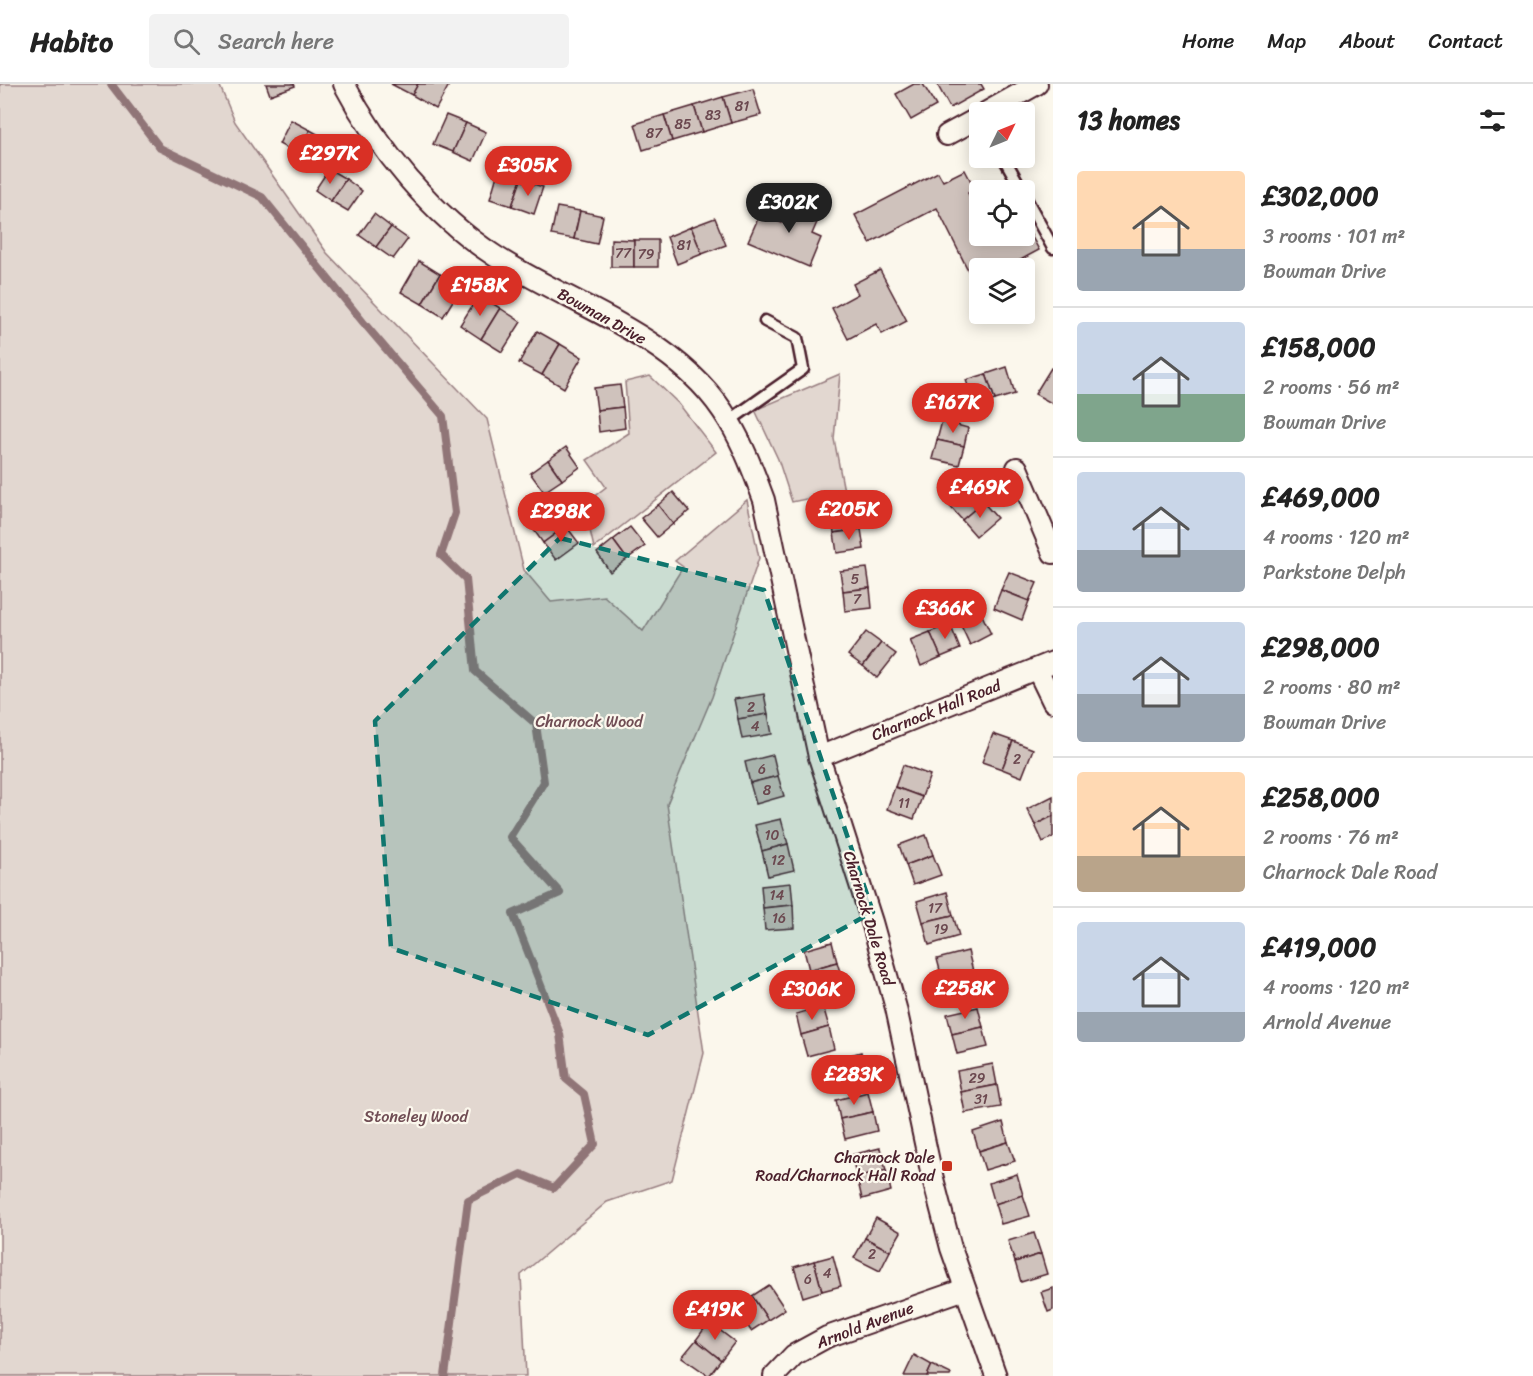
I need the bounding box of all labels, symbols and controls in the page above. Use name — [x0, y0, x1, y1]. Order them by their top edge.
search box — [149, 14, 569, 68]
text: Habito — [30, 17, 113, 66]
text: Search here — [218, 22, 334, 61]
text: Home — [1182, 22, 1234, 60]
text: Map — [1267, 22, 1306, 60]
text: About — [1339, 22, 1396, 60]
text: Contact — [1429, 22, 1503, 60]
icon: search — [170, 25, 203, 58]
house number: 81 — [735, 94, 749, 119]
text: 13 homes — [1077, 97, 1180, 143]
north arrow — [969, 102, 1035, 168]
map controls — [969, 102, 1035, 324]
house number: 83 — [705, 103, 721, 128]
icon: filters — [1476, 104, 1509, 137]
house number: 85 — [675, 112, 692, 137]
house number: 87 — [646, 121, 663, 146]
pin: £297K — [288, 134, 372, 185]
text: £297K — [301, 136, 359, 171]
pin: £305K — [486, 146, 570, 197]
text: £305K — [499, 148, 557, 183]
text: £302,000 — [1263, 173, 1379, 219]
button: locate — [969, 180, 1035, 246]
pin: £302K — [747, 183, 831, 234]
text: £302K — [760, 185, 818, 220]
icon: home — [1125, 195, 1197, 267]
text: 3 rooms · 101 m² — [1263, 219, 1405, 254]
house number: 81 — [677, 233, 691, 258]
house number: 77 — [615, 241, 632, 266]
house number: 79 — [638, 242, 655, 267]
text: Bowman Drive — [1263, 254, 1386, 289]
button: layers — [969, 258, 1035, 324]
pin: £158K — [438, 266, 522, 317]
text: £158K — [452, 268, 508, 303]
street label: Bowman Drive — [552, 279, 652, 353]
text: £158,000 — [1263, 324, 1376, 370]
icon: home — [1125, 346, 1197, 418]
text: 2 rooms · 56 m² — [1263, 370, 1400, 405]
pin: £167K — [911, 383, 995, 434]
text: £167K — [926, 385, 980, 420]
text: Bowman Drive — [1263, 405, 1386, 440]
pin: £469K — [938, 468, 1022, 519]
text: £469K — [951, 470, 1009, 505]
text: £469,000 — [1263, 474, 1380, 520]
pin: £205K — [807, 490, 891, 541]
pin: £298K — [519, 492, 603, 543]
text: £205K — [819, 492, 879, 527]
text: £298K — [532, 494, 590, 529]
icon: home — [1125, 496, 1197, 568]
text: 4 rooms · 120 m² — [1263, 520, 1410, 555]
text: Parkstone Delph — [1263, 555, 1406, 590]
house number: 5 — [851, 567, 860, 592]
house number: 7 — [853, 587, 862, 612]
pin: £366K — [903, 589, 987, 640]
text: £366K — [917, 591, 973, 626]
text: £298,000 — [1263, 624, 1380, 670]
icon: home — [1125, 646, 1197, 718]
street label: Charnock Hall Road — [867, 670, 1007, 749]
text: 2 rooms · 80 m² — [1263, 670, 1401, 705]
house number: 2 — [747, 695, 755, 720]
text: Bowman Drive — [1263, 705, 1386, 740]
park label: Charnock Wood — [535, 707, 644, 736]
house number: 4 — [751, 714, 760, 739]
house number: 2 — [1013, 747, 1021, 772]
house number: 6 — [758, 757, 766, 782]
text: £258,000 — [1263, 774, 1380, 820]
house number: 8 — [763, 778, 772, 803]
house number: 11 — [898, 791, 910, 816]
icon: home — [1125, 796, 1197, 868]
text: 2 rooms · 76 m² — [1263, 820, 1399, 855]
house number: 10 — [765, 823, 780, 848]
street label: Charnock Dale Road — [835, 847, 904, 990]
house number: 12 — [771, 848, 785, 873]
text: Charnock Dale Road — [1263, 855, 1437, 890]
house number: 14 — [770, 883, 785, 908]
house number: 17 — [928, 896, 943, 921]
house number: 16 — [772, 906, 786, 931]
house number: 19 — [934, 917, 949, 942]
text: £419,000 — [1263, 924, 1376, 970]
icon: home — [1125, 946, 1197, 1018]
pin: £258K — [923, 969, 1007, 1020]
pin: £306K — [770, 970, 854, 1021]
text: 4 rooms · 120 m² — [1263, 970, 1410, 1005]
text: £258K — [936, 971, 994, 1006]
text: £306K — [783, 972, 841, 1007]
text: Arnold Avenue — [1263, 1005, 1391, 1040]
pin: £283K — [812, 1055, 896, 1106]
text: £283K — [825, 1057, 883, 1092]
house number: 29 — [969, 1066, 986, 1091]
house number: 31 — [974, 1087, 988, 1112]
park label: Stoneley Wood — [364, 1102, 469, 1131]
place label: Charnock Dale Road/Charnock Hall Road — [755, 1143, 937, 1190]
marker: Charnock Dale Road/Charnock Hall Road — [940, 1159, 954, 1173]
house number: 2 — [868, 1242, 876, 1267]
house number: 4 — [823, 1261, 832, 1286]
house number: 6 — [804, 1267, 812, 1292]
pin: £419K — [673, 1290, 757, 1341]
text: £419K — [687, 1292, 743, 1327]
street label: Arnold Avenue — [811, 1293, 918, 1357]

